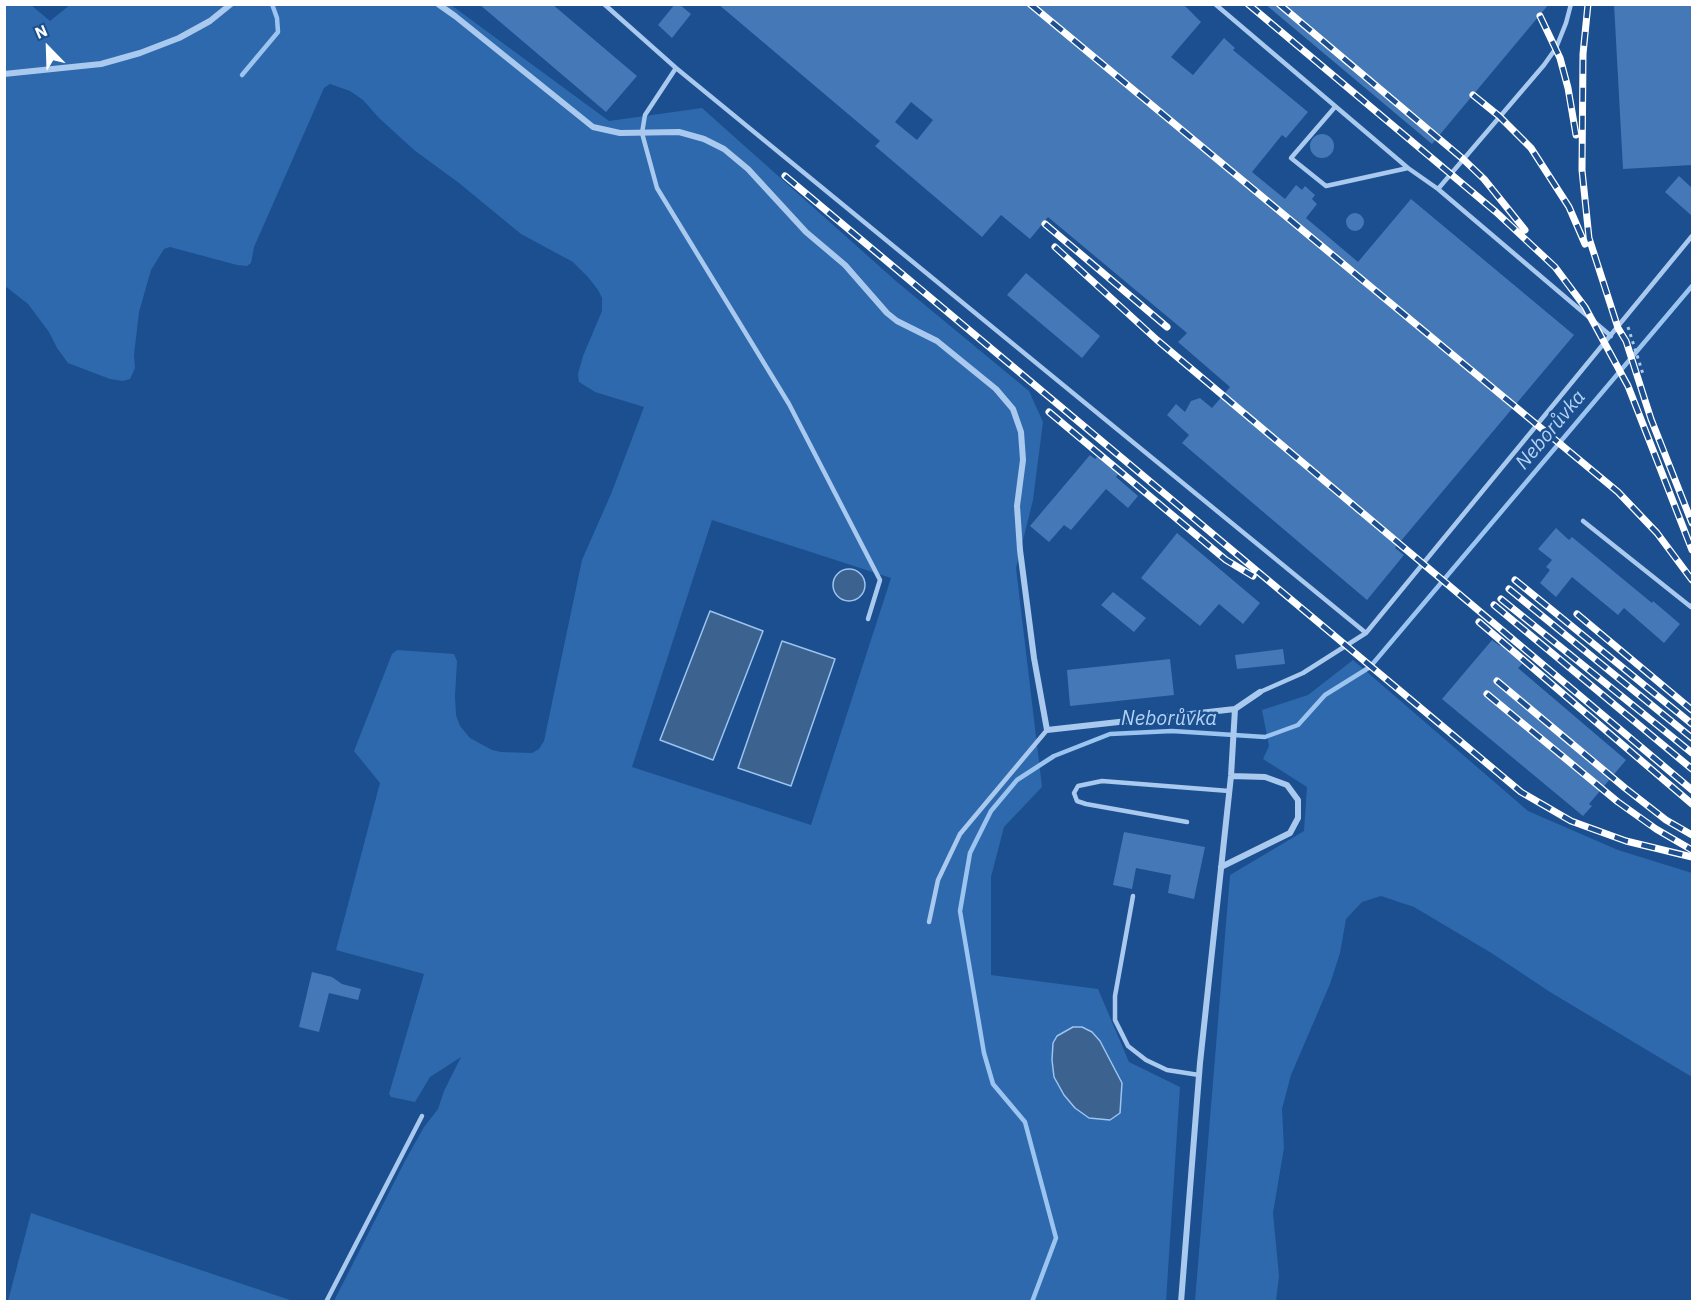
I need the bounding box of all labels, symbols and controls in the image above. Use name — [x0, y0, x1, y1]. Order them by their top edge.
north arrow — [18, 18, 78, 78]
text: N — [32, 20, 50, 43]
water label: Neborůvka — [1511, 386, 1591, 474]
water label: Neborůvka — [1121, 707, 1217, 731]

